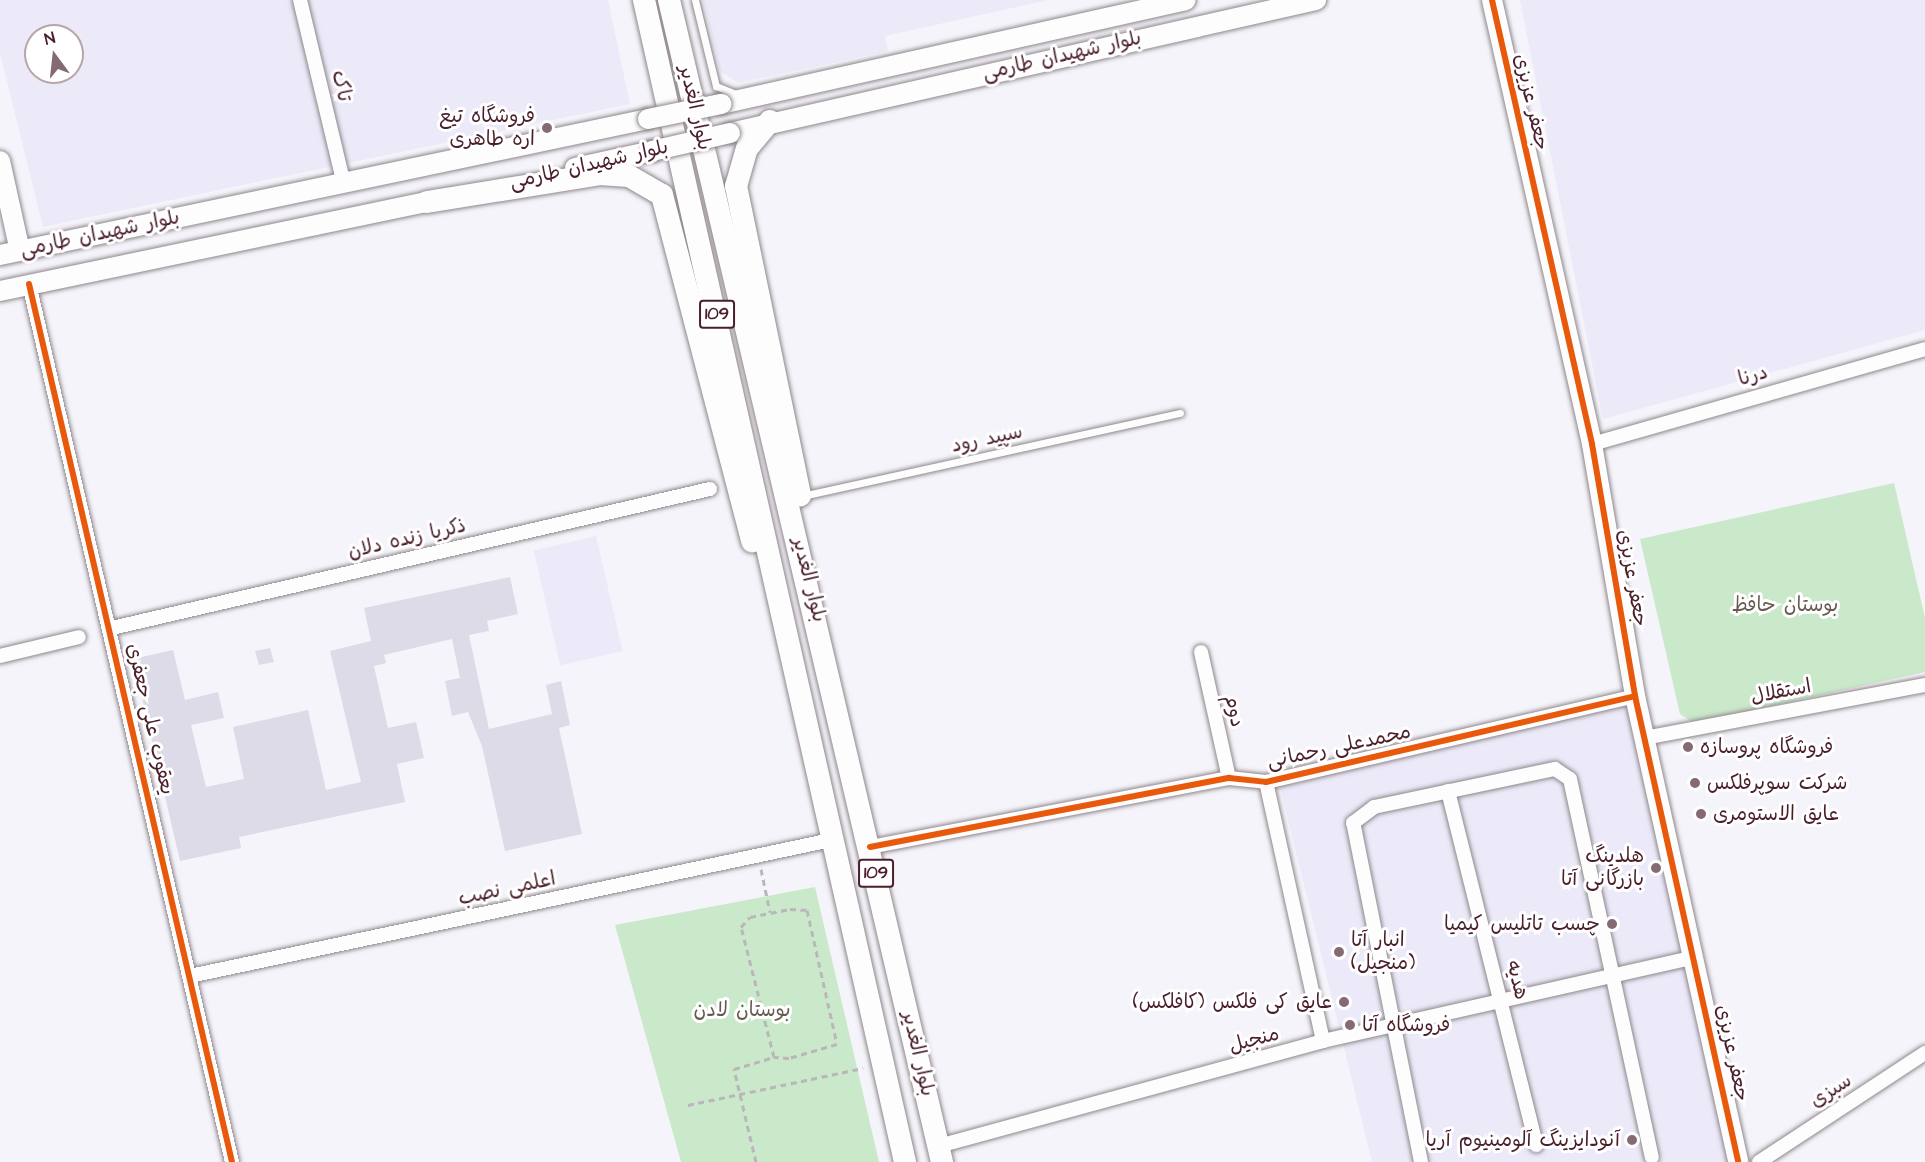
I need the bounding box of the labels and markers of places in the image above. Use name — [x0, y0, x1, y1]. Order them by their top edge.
place label: فروشگاه تیغ اره طاهری — [439, 104, 535, 151]
marker: فروشگاه تیغ اره طاهری — [540, 121, 554, 135]
place label: فروشگاه پروسازه — [1700, 735, 1833, 759]
marker: فروشگاه پروسازه — [1681, 740, 1695, 754]
place label: شرکت سوپرفلکس — [1707, 771, 1847, 795]
marker: شرکت سوپرفلکس — [1688, 776, 1702, 790]
place label: عایق الاستومری — [1713, 802, 1839, 826]
marker: عایق الاستومری — [1694, 807, 1708, 821]
place label: هلدینگ بازرگانی آتا — [1561, 844, 1644, 891]
marker: هلدینگ بازرگانی آتا — [1649, 861, 1663, 875]
place label: چسب تاتلیس کیمیا — [1444, 912, 1600, 936]
marker: چسب تاتلیس کیمیا — [1605, 917, 1619, 931]
place label: انبار آتا (منجیل) — [1351, 928, 1415, 975]
marker: انبار آتا (منجیل) — [1332, 945, 1346, 959]
place label: عایق کی فلکس (کافلکس) — [1133, 990, 1332, 1014]
marker: عایق کی فلکس (کافلکس) — [1337, 995, 1351, 1009]
place label: فروشگاه آتا — [1362, 1013, 1450, 1037]
marker: فروشگاه آتا — [1343, 1018, 1357, 1032]
place label: آنودایزینگ آلومینیوم آریا — [1426, 1128, 1620, 1152]
marker: آنودایزینگ آلومینیوم آریا — [1625, 1133, 1639, 1147]

